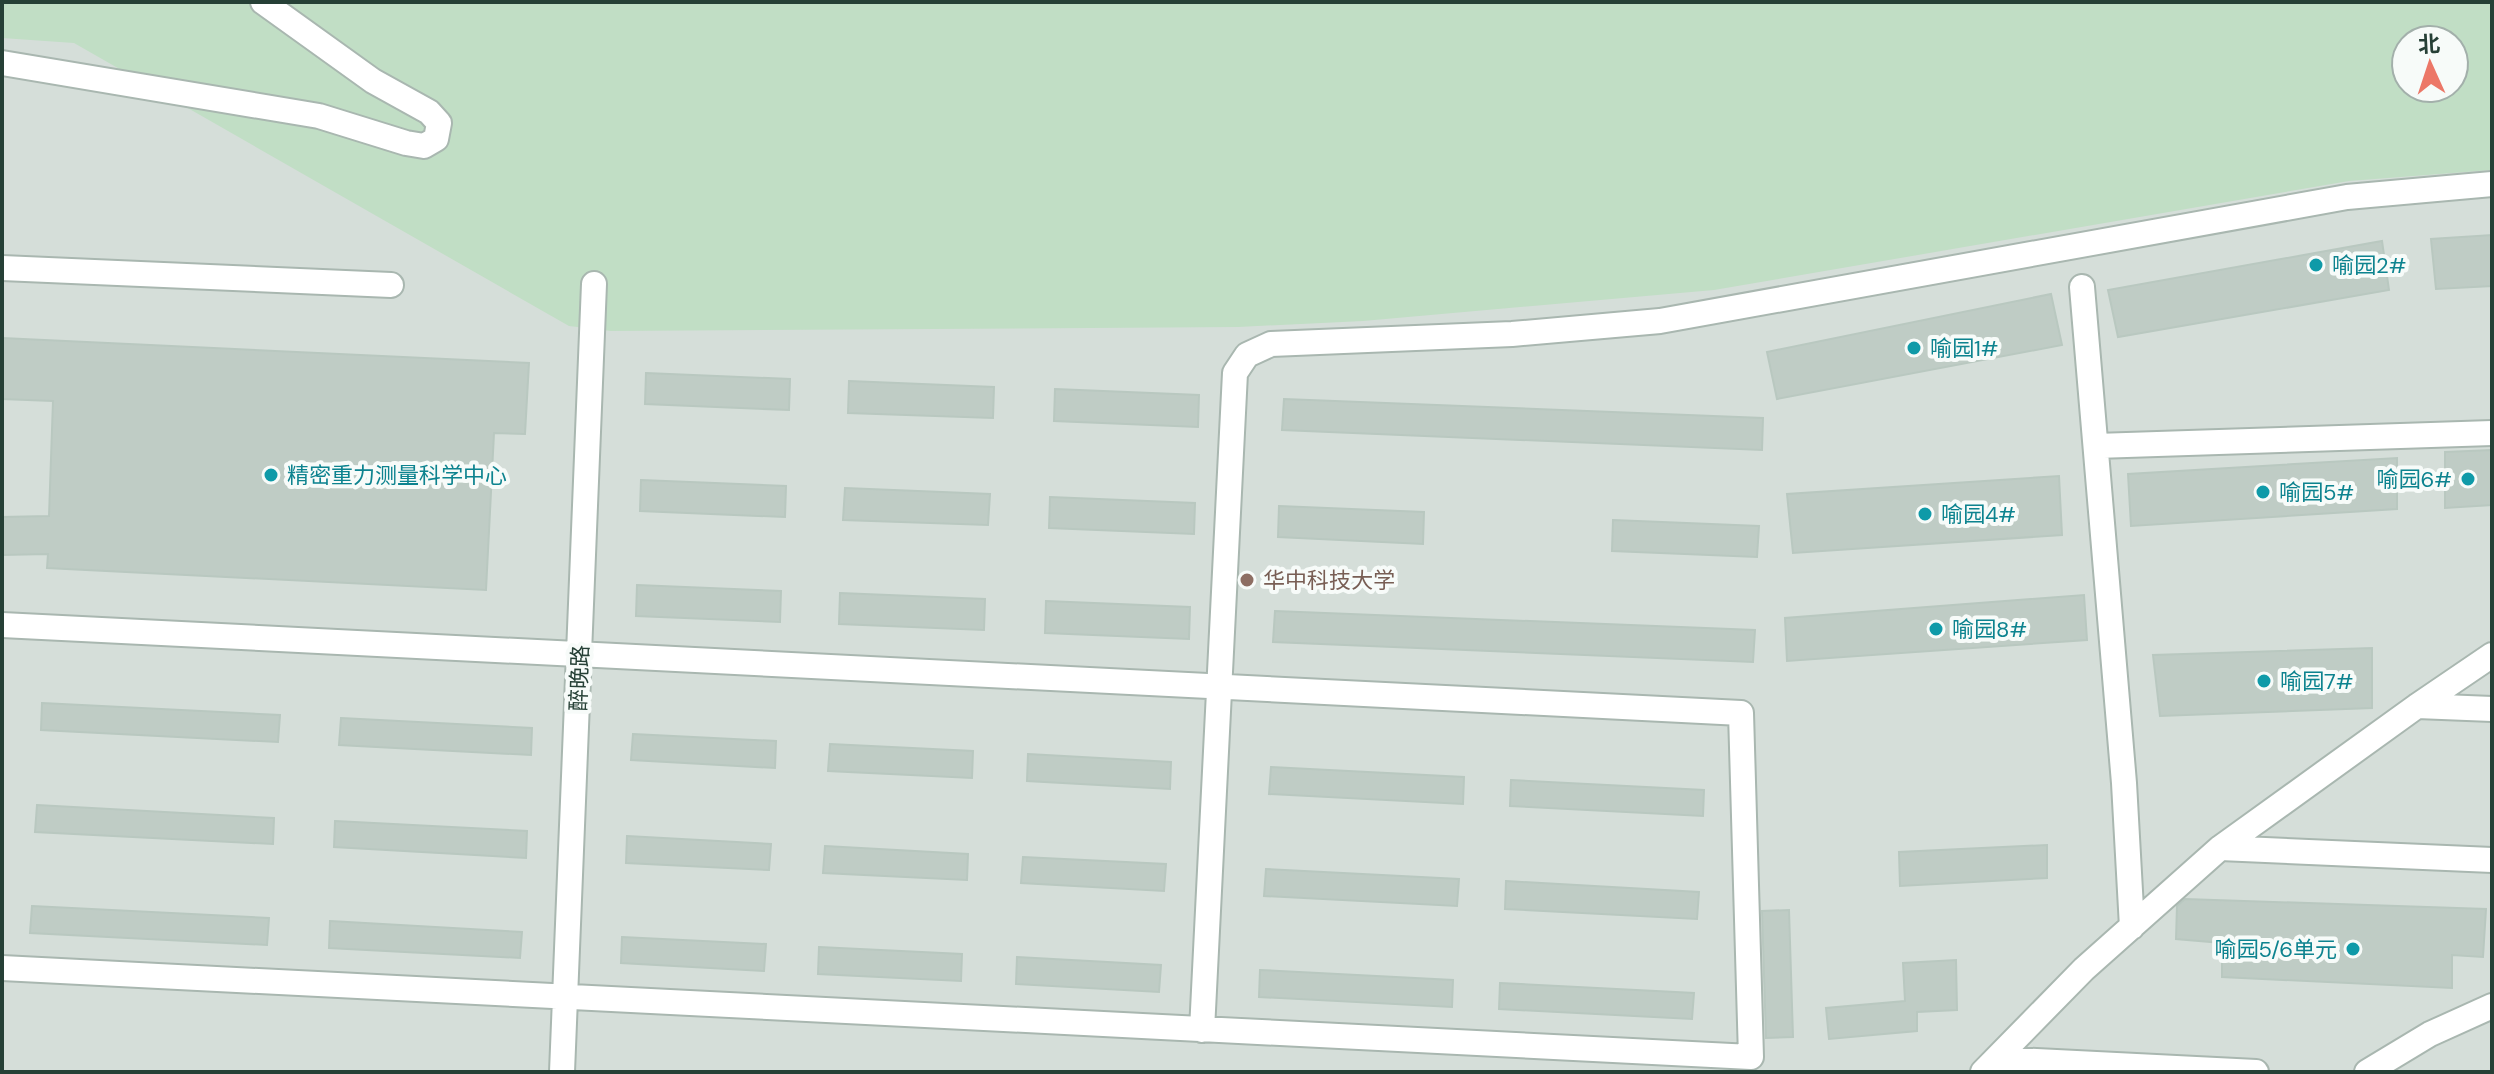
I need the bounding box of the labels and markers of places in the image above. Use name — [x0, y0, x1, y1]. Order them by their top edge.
place label: 喻园2# — [2332, 251, 2406, 280]
marker: 喻园2# — [2307, 256, 2325, 274]
place label: 喻园1# — [1930, 334, 1999, 363]
marker: 喻园1# — [1905, 339, 1923, 357]
place label: 精密重力测量科学中心 — [287, 461, 507, 490]
place label: 喻园6# — [2376, 465, 2452, 494]
marker: 精密重力测量科学中心 — [262, 466, 280, 484]
marker: 喻园6# — [2459, 470, 2477, 488]
place label: 喻园5# — [2279, 478, 2354, 507]
marker: 喻园5# — [2254, 483, 2272, 501]
place label: 喻园4# — [1941, 500, 2016, 529]
marker: 喻园4# — [1916, 505, 1934, 523]
place label: 华中科技大学 — [1263, 566, 1395, 595]
marker: 华中科技大学 — [1238, 571, 1256, 589]
place label: 喻园8# — [1952, 615, 2027, 644]
marker: 喻园8# — [1927, 620, 1945, 638]
place label: 喻园7# — [2280, 667, 2353, 696]
marker: 喻园7# — [2255, 672, 2273, 690]
place label: 喻园5/6单元 — [2214, 935, 2337, 964]
marker: 喻园5/6单元 — [2344, 940, 2362, 958]

